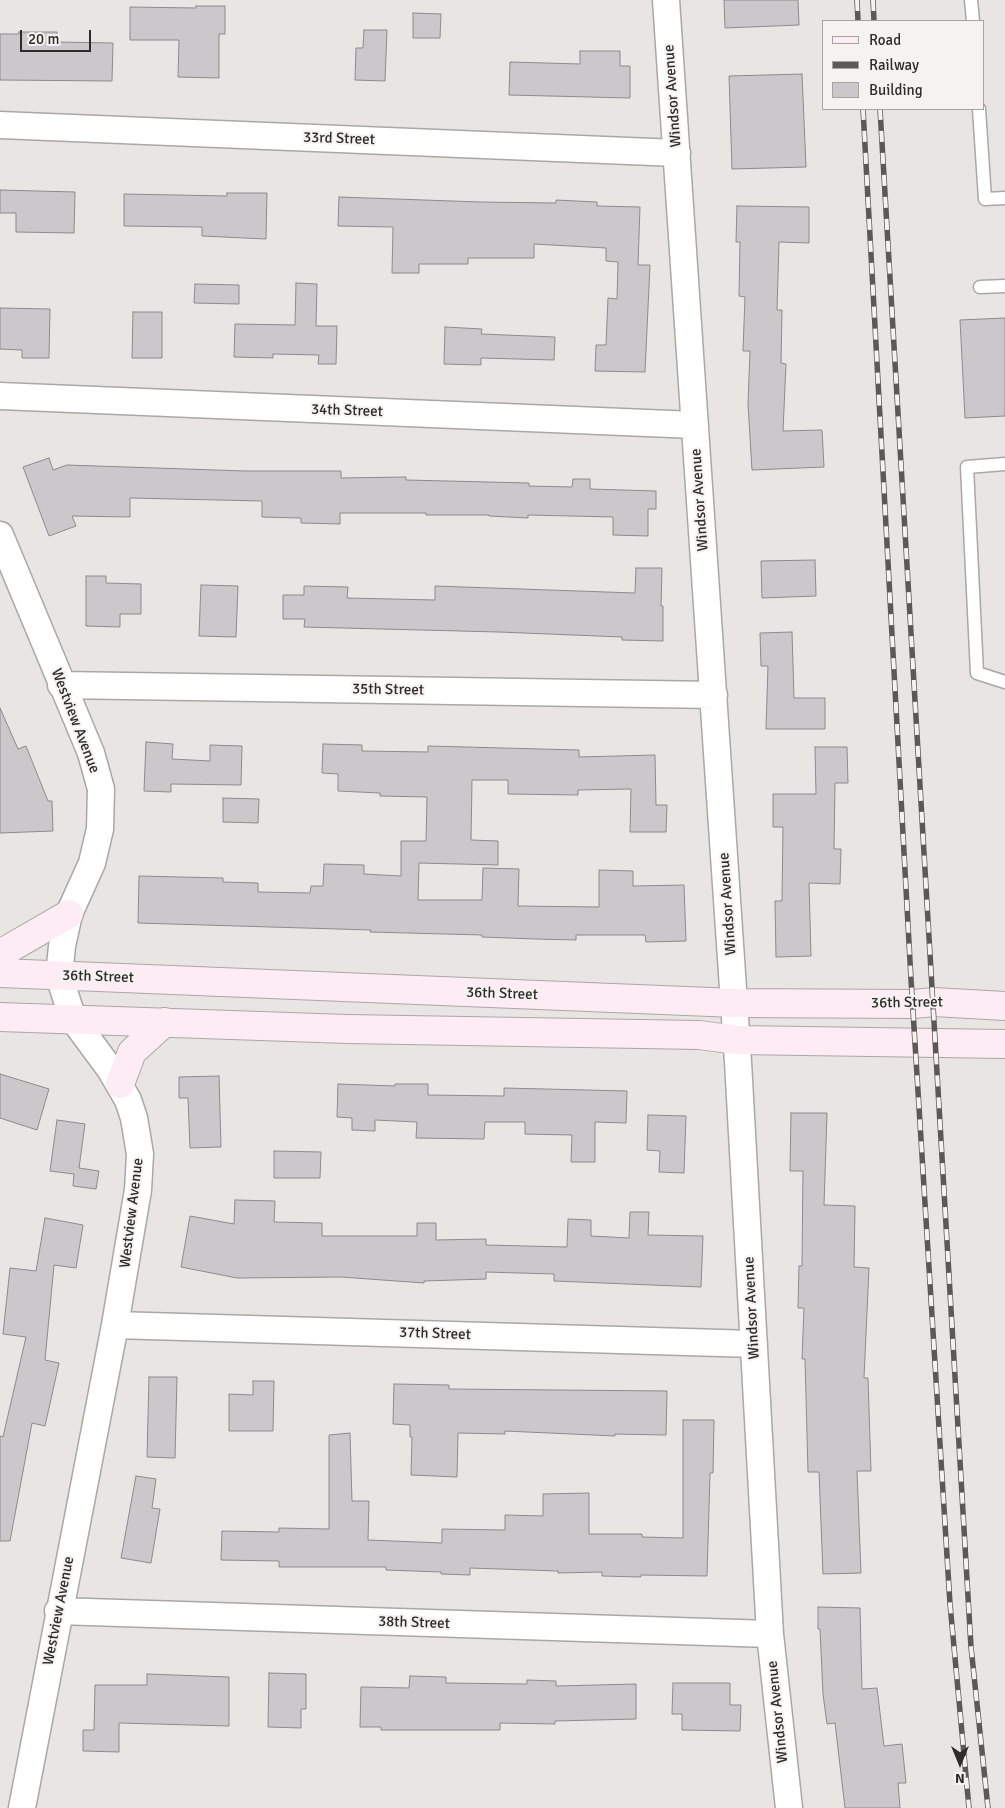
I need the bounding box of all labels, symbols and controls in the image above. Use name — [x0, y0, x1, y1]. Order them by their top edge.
scale bar — [22, 20, 94, 52]
legend — [822, 20, 985, 110]
text: 20 m — [28, 30, 59, 48]
text: Road — [869, 31, 901, 49]
street label: Windsor Avenue — [660, 44, 686, 148]
text: Railway — [869, 56, 919, 74]
text: Building — [869, 81, 923, 99]
street label: 33rd Street — [303, 129, 375, 149]
street label: 34th Street — [311, 401, 383, 421]
street label: Windsor Avenue — [687, 448, 713, 552]
street label: Westview Avenue — [47, 666, 103, 776]
street label: 35th Street — [352, 680, 424, 700]
street label: Windsor Avenue — [715, 852, 741, 956]
street label: 36th Street — [62, 967, 134, 987]
street label: 36th Street — [466, 984, 538, 1004]
street label: 36th Street — [871, 993, 943, 1013]
street label: Westview Avenue — [116, 1157, 148, 1269]
street label: Windsor Avenue — [740, 1256, 764, 1360]
street label: 37th Street — [399, 1324, 471, 1344]
street label: Westview Avenue — [40, 1555, 78, 1667]
street label: 38th Street — [378, 1613, 450, 1633]
street label: Windsor Avenue — [764, 1660, 792, 1764]
north arrow — [935, 1738, 985, 1788]
text: N — [955, 1770, 965, 1787]

